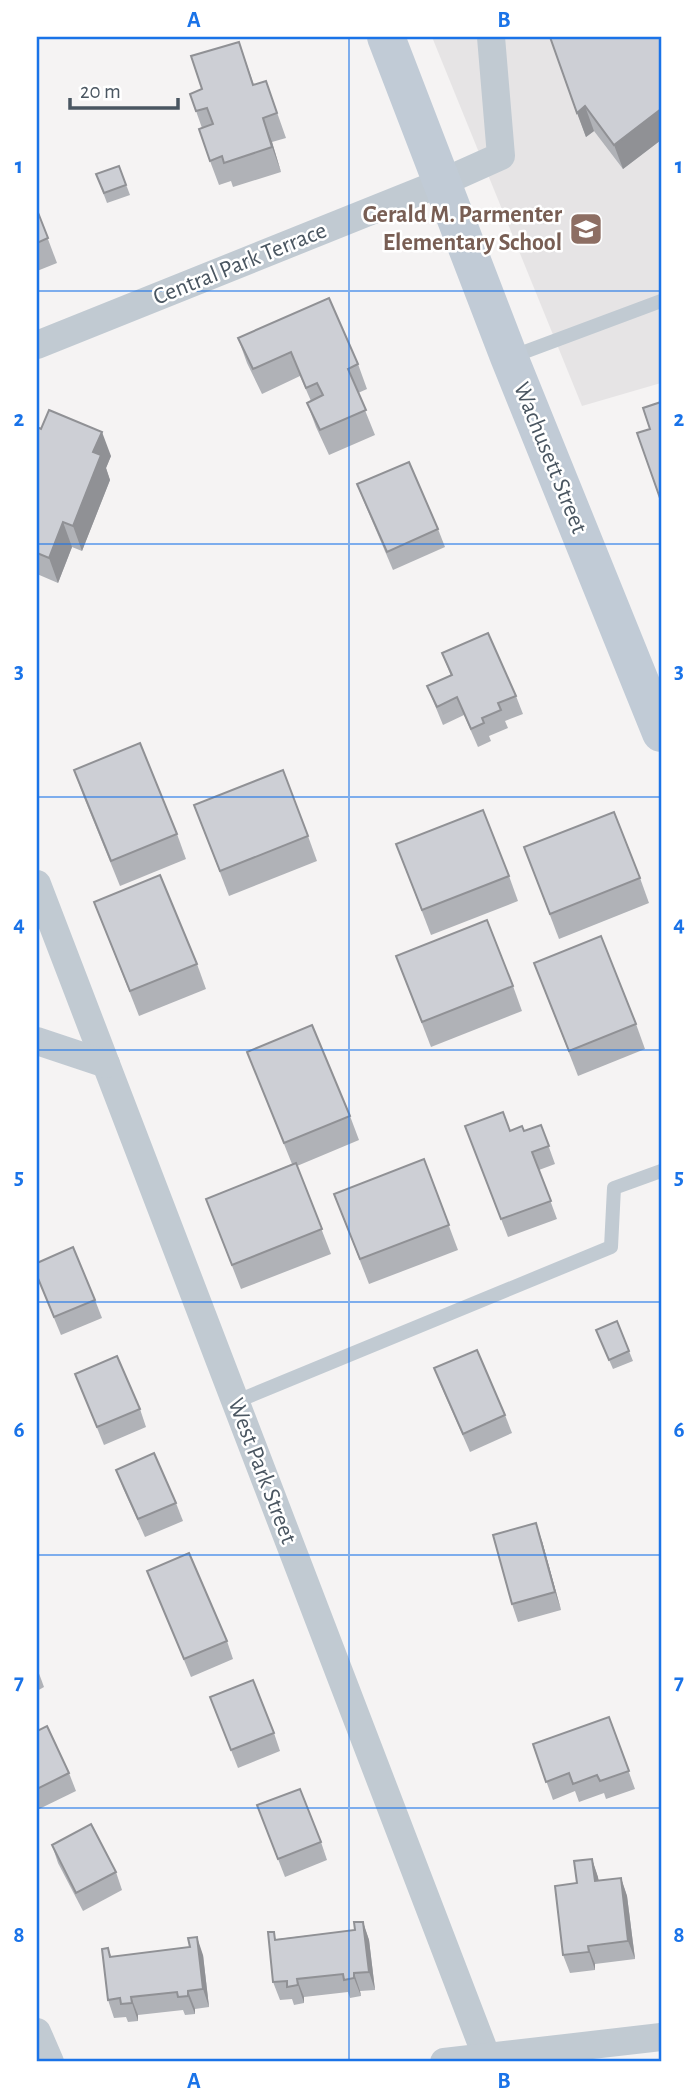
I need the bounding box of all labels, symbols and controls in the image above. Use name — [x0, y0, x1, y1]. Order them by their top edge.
text: A — [187, 9, 201, 32]
text: B — [497, 9, 511, 32]
scale bar — [70, 66, 178, 110]
text: 20 m — [80, 81, 121, 102]
text: 1 — [15, 155, 23, 178]
text: 1 — [675, 155, 683, 178]
place label: Gerald M. Parmenter Elementary School — [363, 203, 563, 255]
school or university icon: Gerald M. Parmenter Elementary School — [567, 210, 605, 248]
street label: Central Park Terrace — [150, 218, 330, 310]
street label: Wachusett Street — [509, 379, 591, 537]
text: 2 — [14, 408, 25, 431]
text: 2 — [674, 408, 685, 431]
text: 3 — [14, 660, 24, 683]
text: 3 — [674, 660, 684, 683]
text: 4 — [13, 913, 25, 936]
text: 4 — [673, 913, 685, 936]
text: 5 — [14, 1166, 24, 1189]
text: 5 — [674, 1166, 684, 1189]
street label: West Park Street — [223, 1395, 301, 1547]
text: 6 — [13, 1419, 25, 1442]
text: 6 — [673, 1419, 685, 1442]
text: 7 — [14, 1671, 24, 1694]
text: 7 — [674, 1671, 684, 1694]
text: 8 — [13, 1924, 25, 1947]
text: 8 — [673, 1924, 685, 1947]
text: A — [187, 2070, 201, 2093]
text: B — [497, 2070, 511, 2093]

